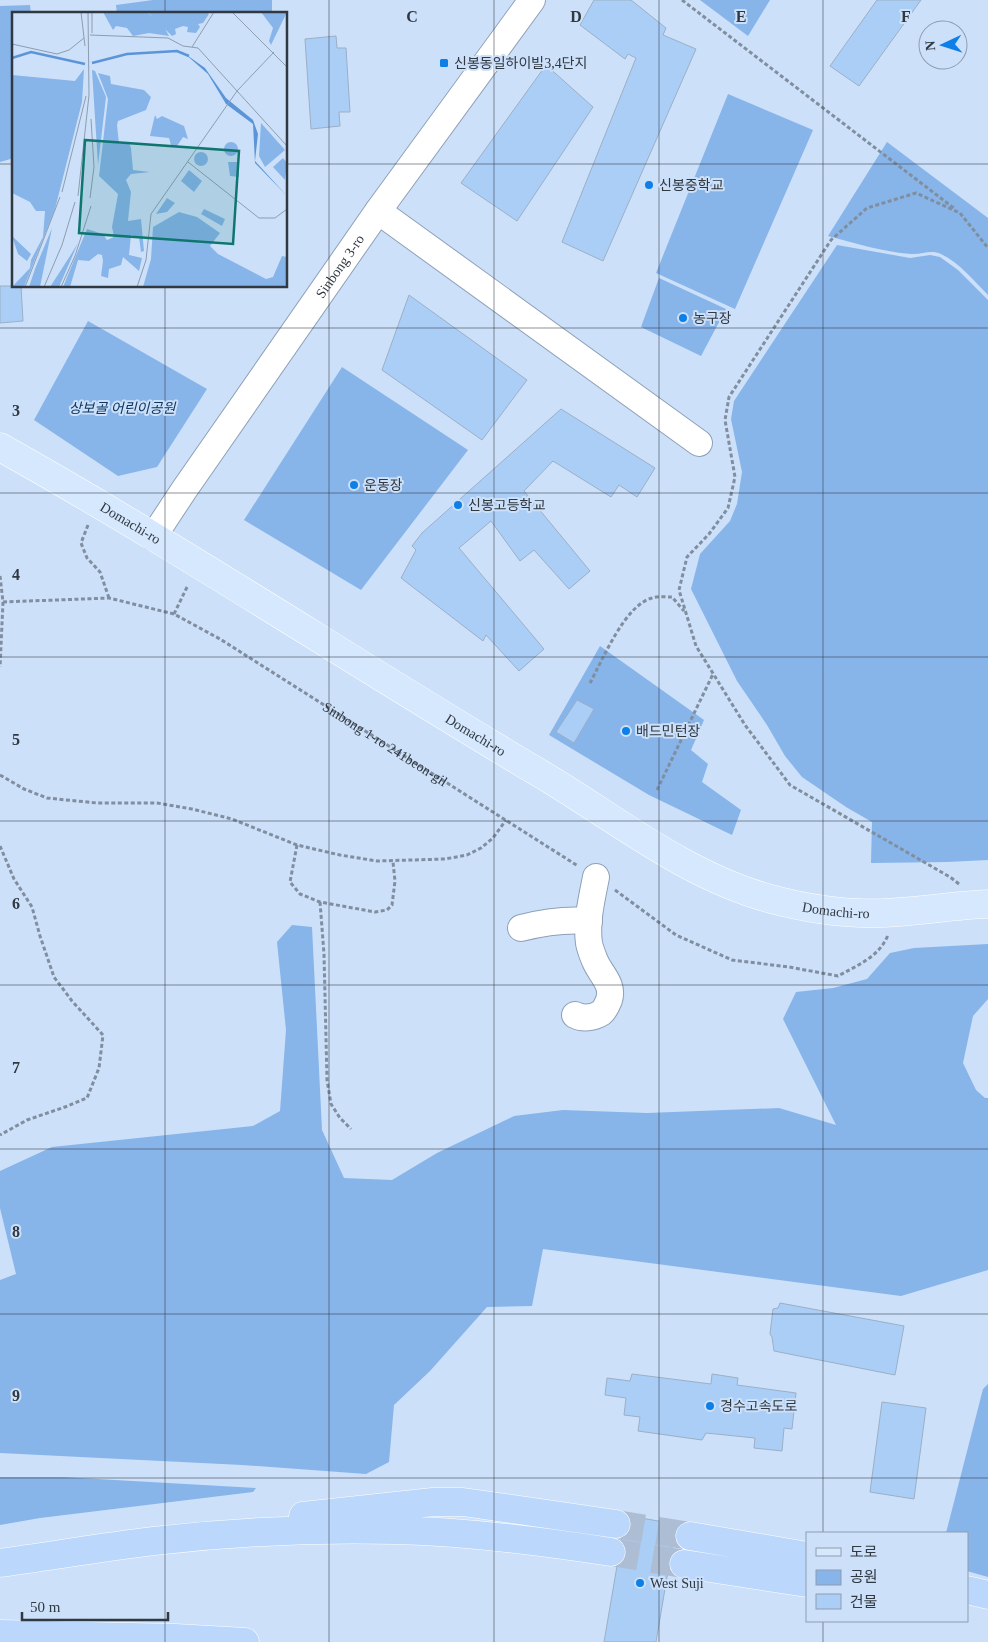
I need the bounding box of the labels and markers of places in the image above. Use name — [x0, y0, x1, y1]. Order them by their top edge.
place label: 신봉동일하이빌3,4단지 — [454, 56, 587, 71]
marker: 신봉동일하이빌3,4단지 — [438, 57, 450, 69]
place label: 신봉중학교 — [659, 177, 724, 193]
marker: 신봉중학교 — [643, 179, 655, 191]
place label: 농구장 — [693, 311, 732, 326]
marker: 농구장 — [677, 312, 689, 324]
place label: 운동장 — [364, 478, 403, 493]
marker: 운동장 — [348, 479, 360, 491]
place label: 신봉고등학교 — [468, 497, 545, 513]
marker: 신봉고등학교 — [452, 499, 464, 511]
place label: 배드민턴장 — [636, 724, 701, 739]
marker: 배드민턴장 — [620, 725, 632, 737]
place label: 경수고속도로 — [720, 1399, 797, 1414]
marker: 경수고속도로 — [704, 1400, 716, 1412]
place label: West Suji — [650, 1576, 704, 1591]
marker: West Suji — [634, 1577, 646, 1589]

